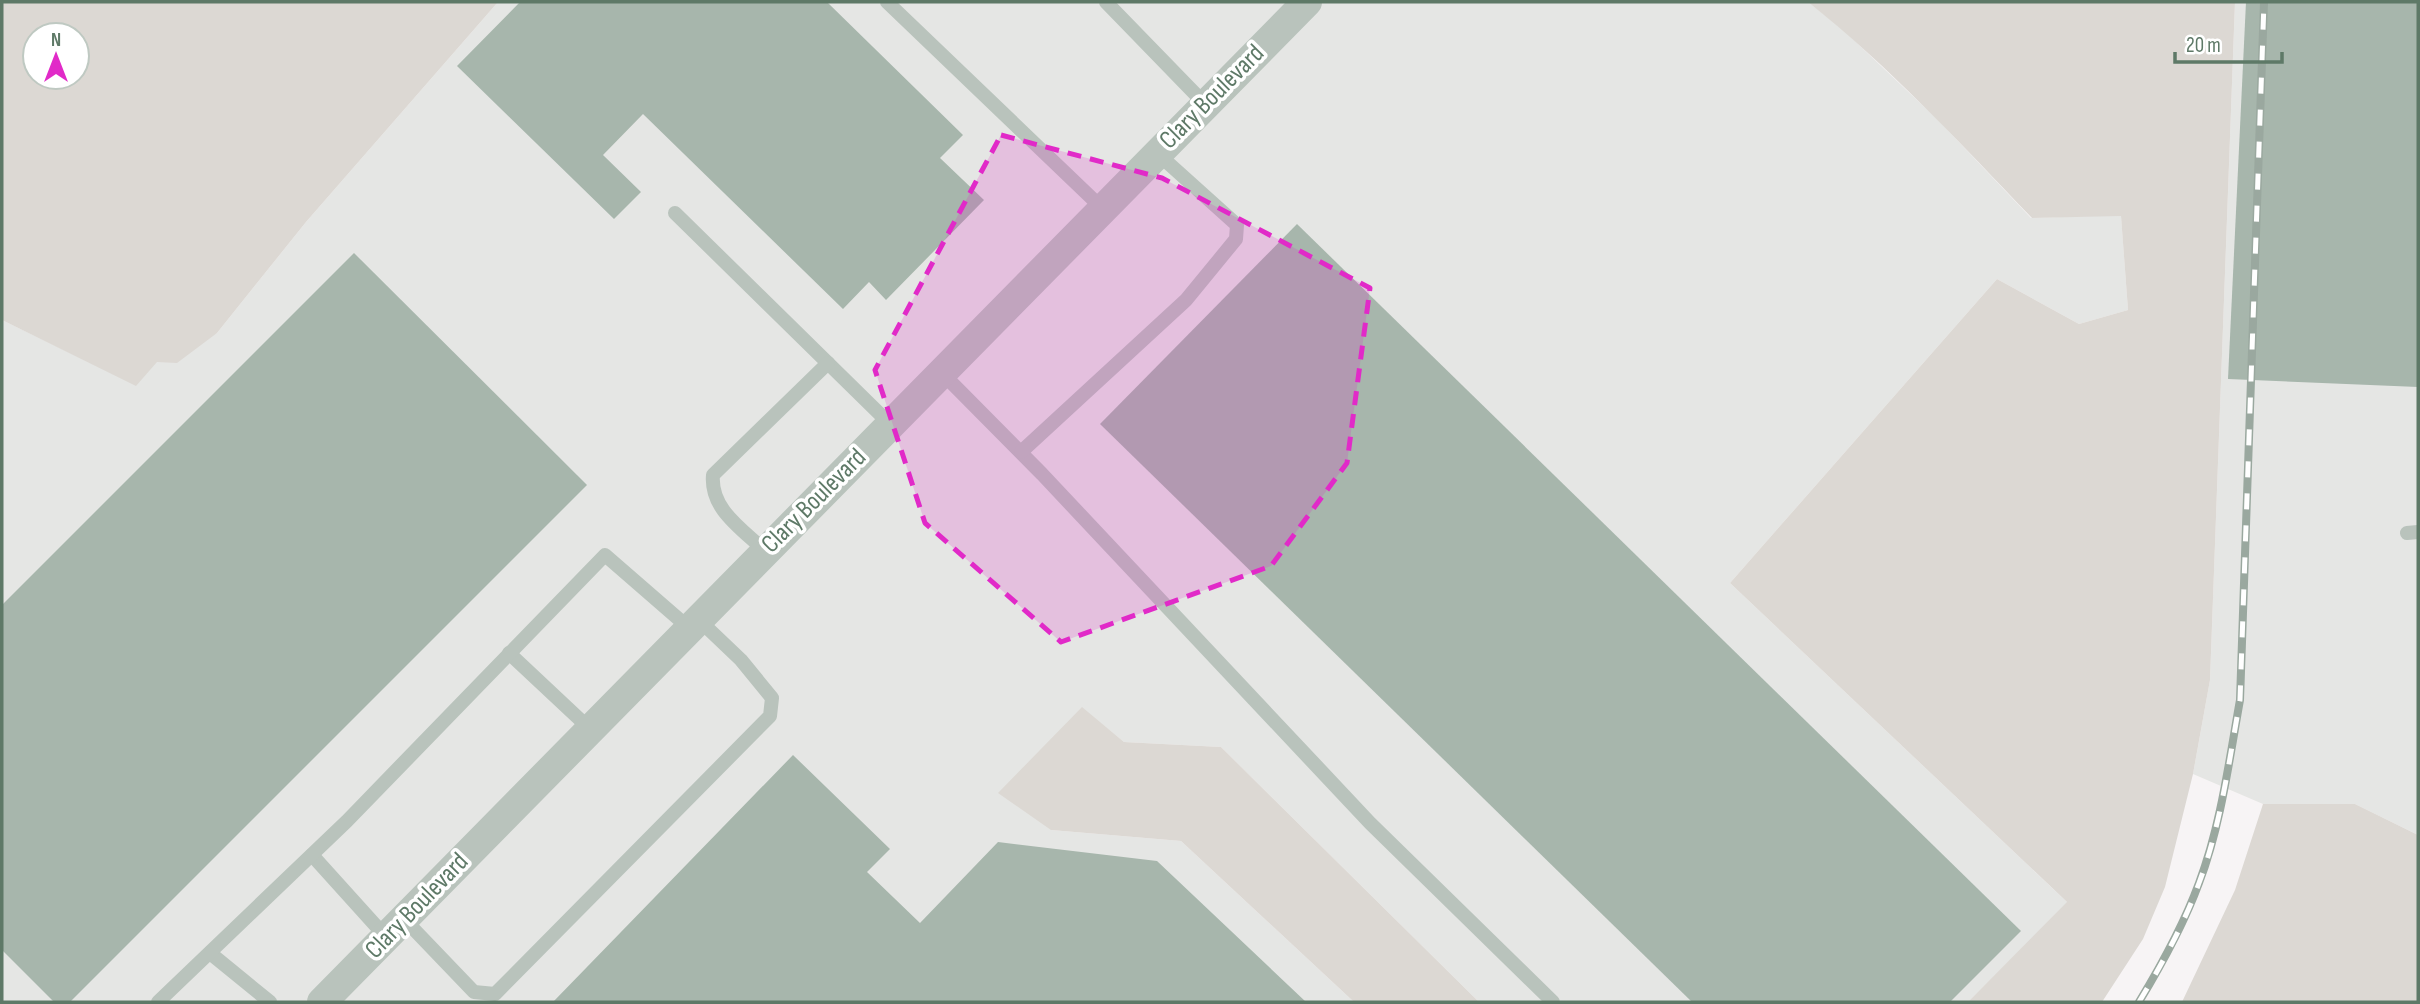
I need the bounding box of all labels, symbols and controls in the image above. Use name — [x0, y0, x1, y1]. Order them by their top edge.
north arrow — [21, 21, 91, 91]
scale bar — [2175, 21, 2282, 65]
text: N — [51, 29, 61, 52]
text: 20 m — [2186, 33, 2221, 58]
street label: Clary Boulevard — [1153, 38, 1271, 156]
street label: Clary Boulevard — [755, 442, 873, 560]
street label: Clary Boulevard — [359, 847, 475, 965]

